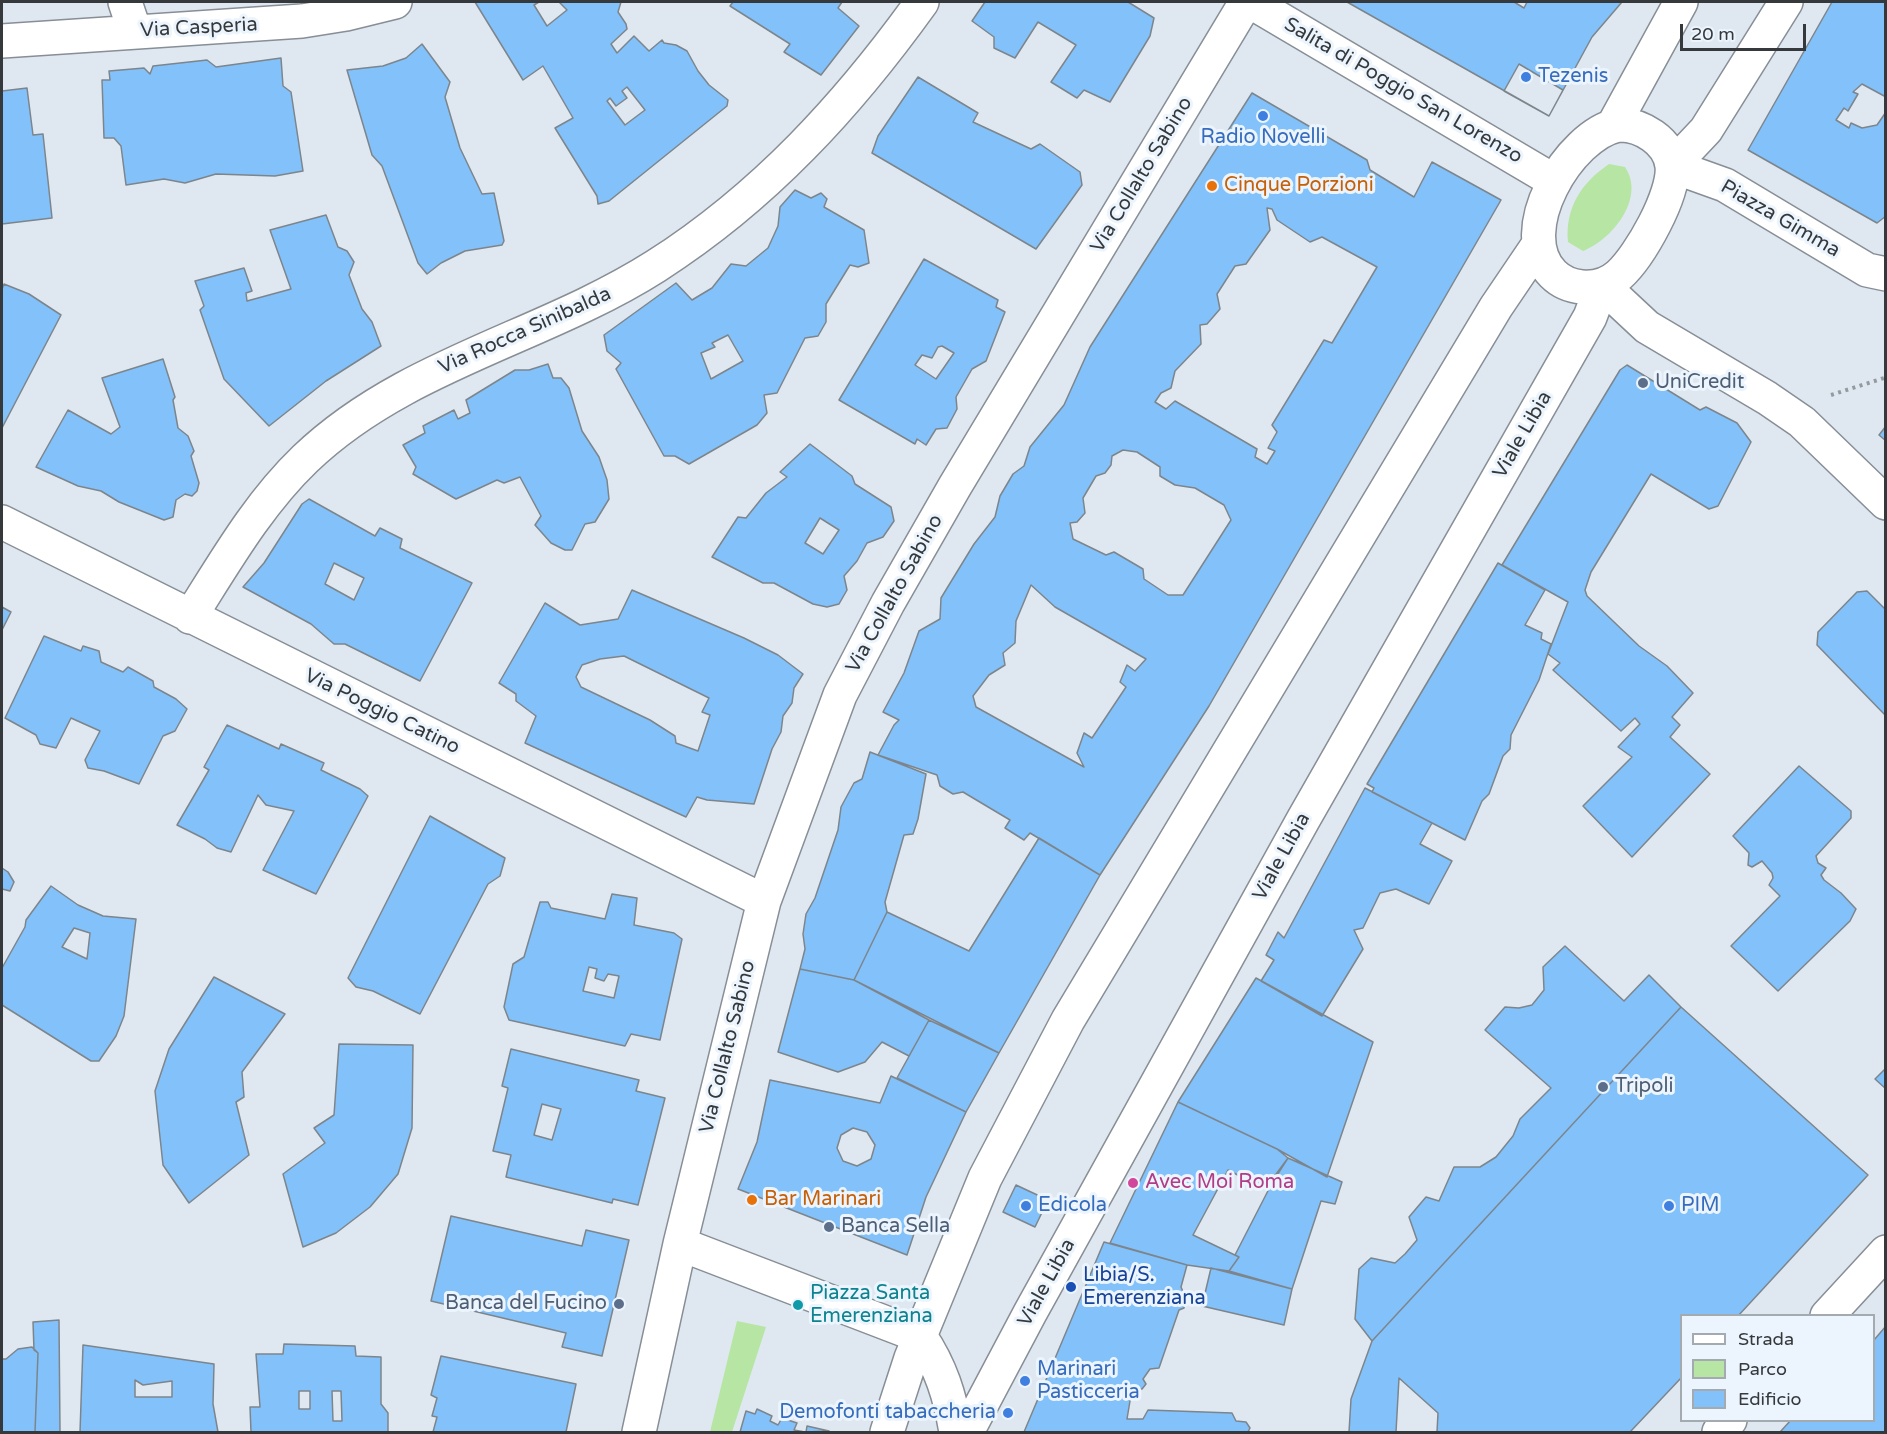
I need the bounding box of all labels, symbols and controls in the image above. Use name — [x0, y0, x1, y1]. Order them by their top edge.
scale bar — [1683, 12, 1809, 50]
street label: Via Casperia — [140, 13, 258, 43]
street label: Salita di Poggio San Lorenzo — [1280, 13, 1526, 169]
text: 20 m — [1691, 23, 1735, 45]
place label: Tezenis — [1538, 65, 1608, 89]
marker: Tezenis — [1519, 70, 1533, 84]
street label: Via Collalto Sabino — [1086, 93, 1198, 257]
marker: Radio Novelli — [1256, 109, 1270, 123]
place label: Radio Novelli — [1201, 126, 1325, 150]
place label: Cinque Porzioni — [1224, 174, 1374, 198]
street label: Piazza Gimma — [1716, 175, 1844, 263]
marker: Cinque Porzioni — [1205, 179, 1219, 193]
street label: Via Rocca Sinibalda — [435, 282, 615, 380]
place label: UniCredit — [1655, 371, 1744, 395]
marker: UniCredit — [1636, 376, 1650, 390]
street label: Viale Libia — [1488, 387, 1558, 483]
street label: Via Collalto Sabino — [842, 511, 948, 677]
street label: Via Poggio Catino — [300, 664, 464, 760]
street label: Viale Libia — [1248, 809, 1316, 905]
street label: Via Collalto Sabino — [695, 958, 761, 1136]
place label: Tripoli — [1615, 1075, 1673, 1099]
marker: Tripoli — [1596, 1080, 1610, 1094]
place label: Avec Moi Roma — [1145, 1171, 1294, 1195]
marker: Avec Moi Roma — [1126, 1176, 1140, 1190]
place label: Bar Marinari — [764, 1188, 881, 1212]
marker: Bar Marinari — [745, 1193, 759, 1207]
place label: Edicola — [1038, 1194, 1107, 1218]
place label: PIM — [1681, 1194, 1719, 1218]
marker: Edicola — [1019, 1199, 1033, 1213]
marker: PIM — [1662, 1199, 1676, 1213]
place label: Banca Sella — [841, 1215, 950, 1239]
marker: Banca Sella — [822, 1220, 836, 1234]
street label: Viale Libia — [1013, 1235, 1081, 1331]
place label: Libia/S. Emerenziana — [1083, 1264, 1206, 1311]
marker: Libia/S. Emerenziana — [1064, 1280, 1078, 1294]
place label: Piazza Santa Emerenziana — [810, 1282, 933, 1329]
place label: Banca del Fucino — [445, 1292, 607, 1316]
marker: Banca del Fucino — [612, 1297, 626, 1311]
marker: Piazza Santa Emerenziana — [791, 1298, 805, 1312]
legend — [1680, 1314, 1875, 1422]
text: Strada — [1738, 1328, 1794, 1350]
place label: Marinari Pasticceria — [1037, 1358, 1140, 1405]
text: Parco — [1738, 1358, 1787, 1380]
marker: Marinari Pasticceria — [1018, 1374, 1032, 1388]
text: Edificio — [1738, 1388, 1802, 1410]
place label: Demofonti tabaccheria — [779, 1401, 996, 1425]
marker: Demofonti tabaccheria — [1001, 1406, 1015, 1420]

